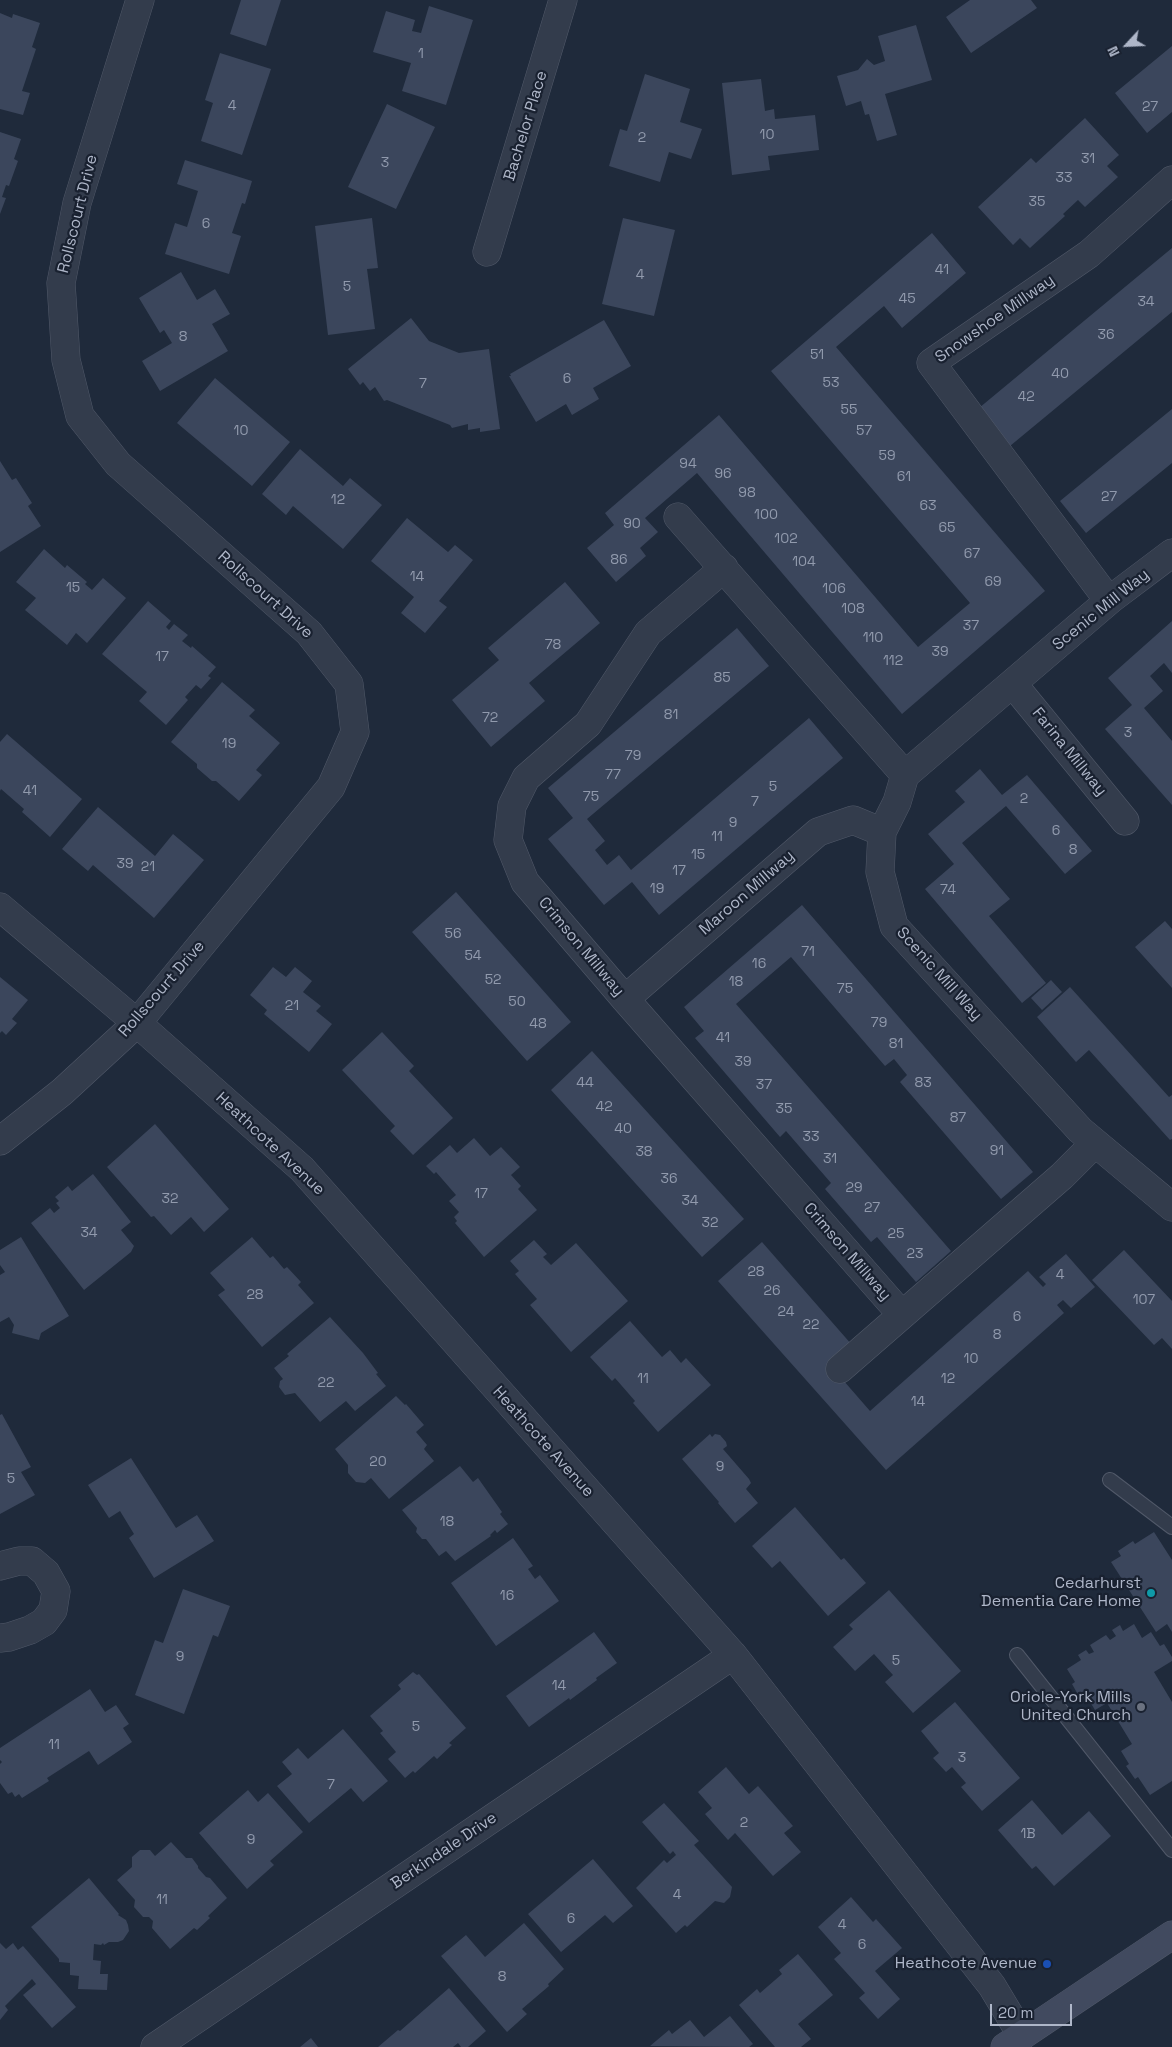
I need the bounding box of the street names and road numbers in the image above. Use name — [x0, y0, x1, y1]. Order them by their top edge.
street label: Bachelor Place — [500, 69, 552, 183]
street label: Rollscourt Drive — [54, 153, 102, 275]
street label: Snowshoe Millway — [932, 271, 1058, 367]
street label: Rollscourt Drive — [213, 547, 317, 643]
street label: Scenic Mill Way — [1049, 565, 1153, 655]
street label: Farina Millway — [1028, 704, 1110, 800]
street label: Maroon Millway — [696, 847, 798, 939]
street label: Crimson Millway — [534, 894, 628, 1000]
street label: Scenic Mill Way — [892, 924, 986, 1024]
street label: Rollscourt Drive — [115, 937, 209, 1041]
street label: Heathcote Avenue — [211, 1089, 329, 1199]
street label: Crimson Millway — [799, 1199, 895, 1305]
street label: Heathcote Avenue — [488, 1383, 598, 1501]
street label: Berkindale Drive — [387, 1808, 501, 1894]

